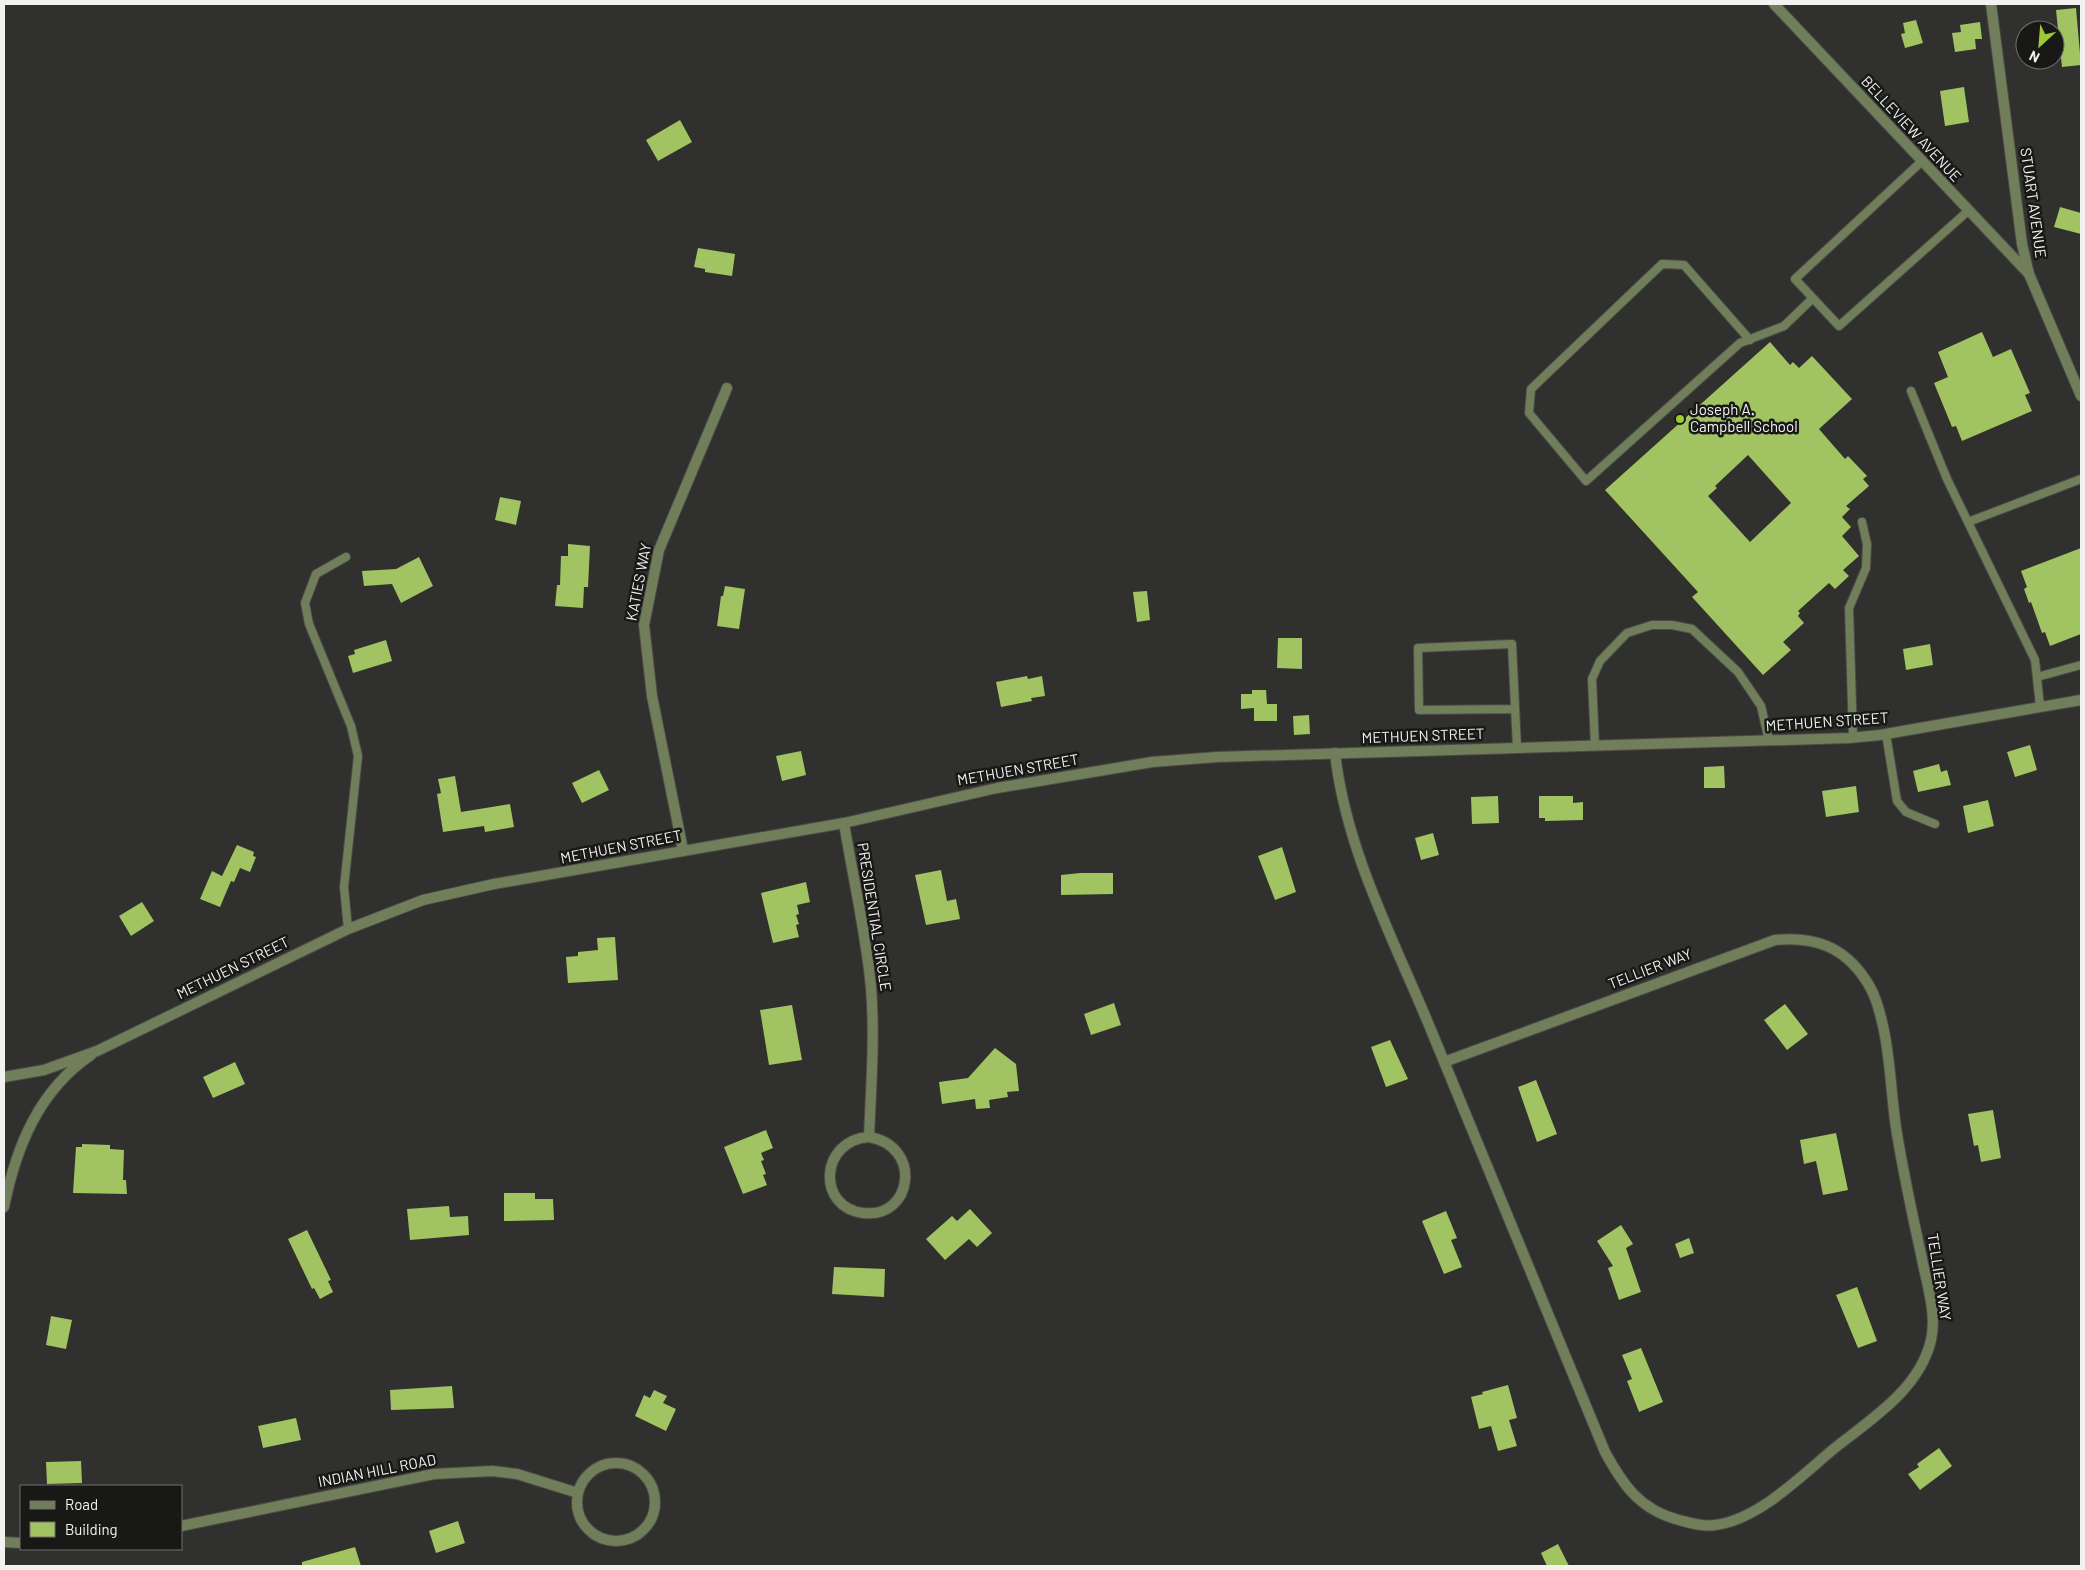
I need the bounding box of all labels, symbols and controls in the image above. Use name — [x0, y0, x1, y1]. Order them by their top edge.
north arrow — [2015, 20, 2065, 70]
text: N — [2026, 47, 2042, 67]
street label: BELLEVIEW AVENUE — [1858, 72, 1965, 185]
street label: STUART AVENUE — [2017, 146, 2051, 259]
place label: Joseph A. Campbell School — [1690, 400, 1798, 435]
marker: Joseph A. Campbell School — [1674, 413, 1686, 425]
street label: KATIES WAY — [622, 541, 654, 622]
street label: METHUEN STREET — [1765, 708, 1889, 734]
street label: METHUEN STREET — [1361, 724, 1485, 746]
street label: METHUEN STREET — [956, 749, 1080, 789]
street label: METHUEN STREET — [559, 825, 683, 867]
street label: PRESIDENTIAL CIRCLE — [854, 841, 896, 992]
street label: METHUEN STREET — [173, 932, 292, 1002]
street label: TELLIER WAY — [1605, 944, 1694, 992]
street label: TELLIER WAY — [1924, 1232, 1956, 1322]
street label: INDIAN HILL ROAD — [316, 1450, 437, 1490]
legend — [20, 1485, 182, 1550]
text: Road — [65, 1495, 98, 1513]
text: Building — [65, 1520, 118, 1538]

